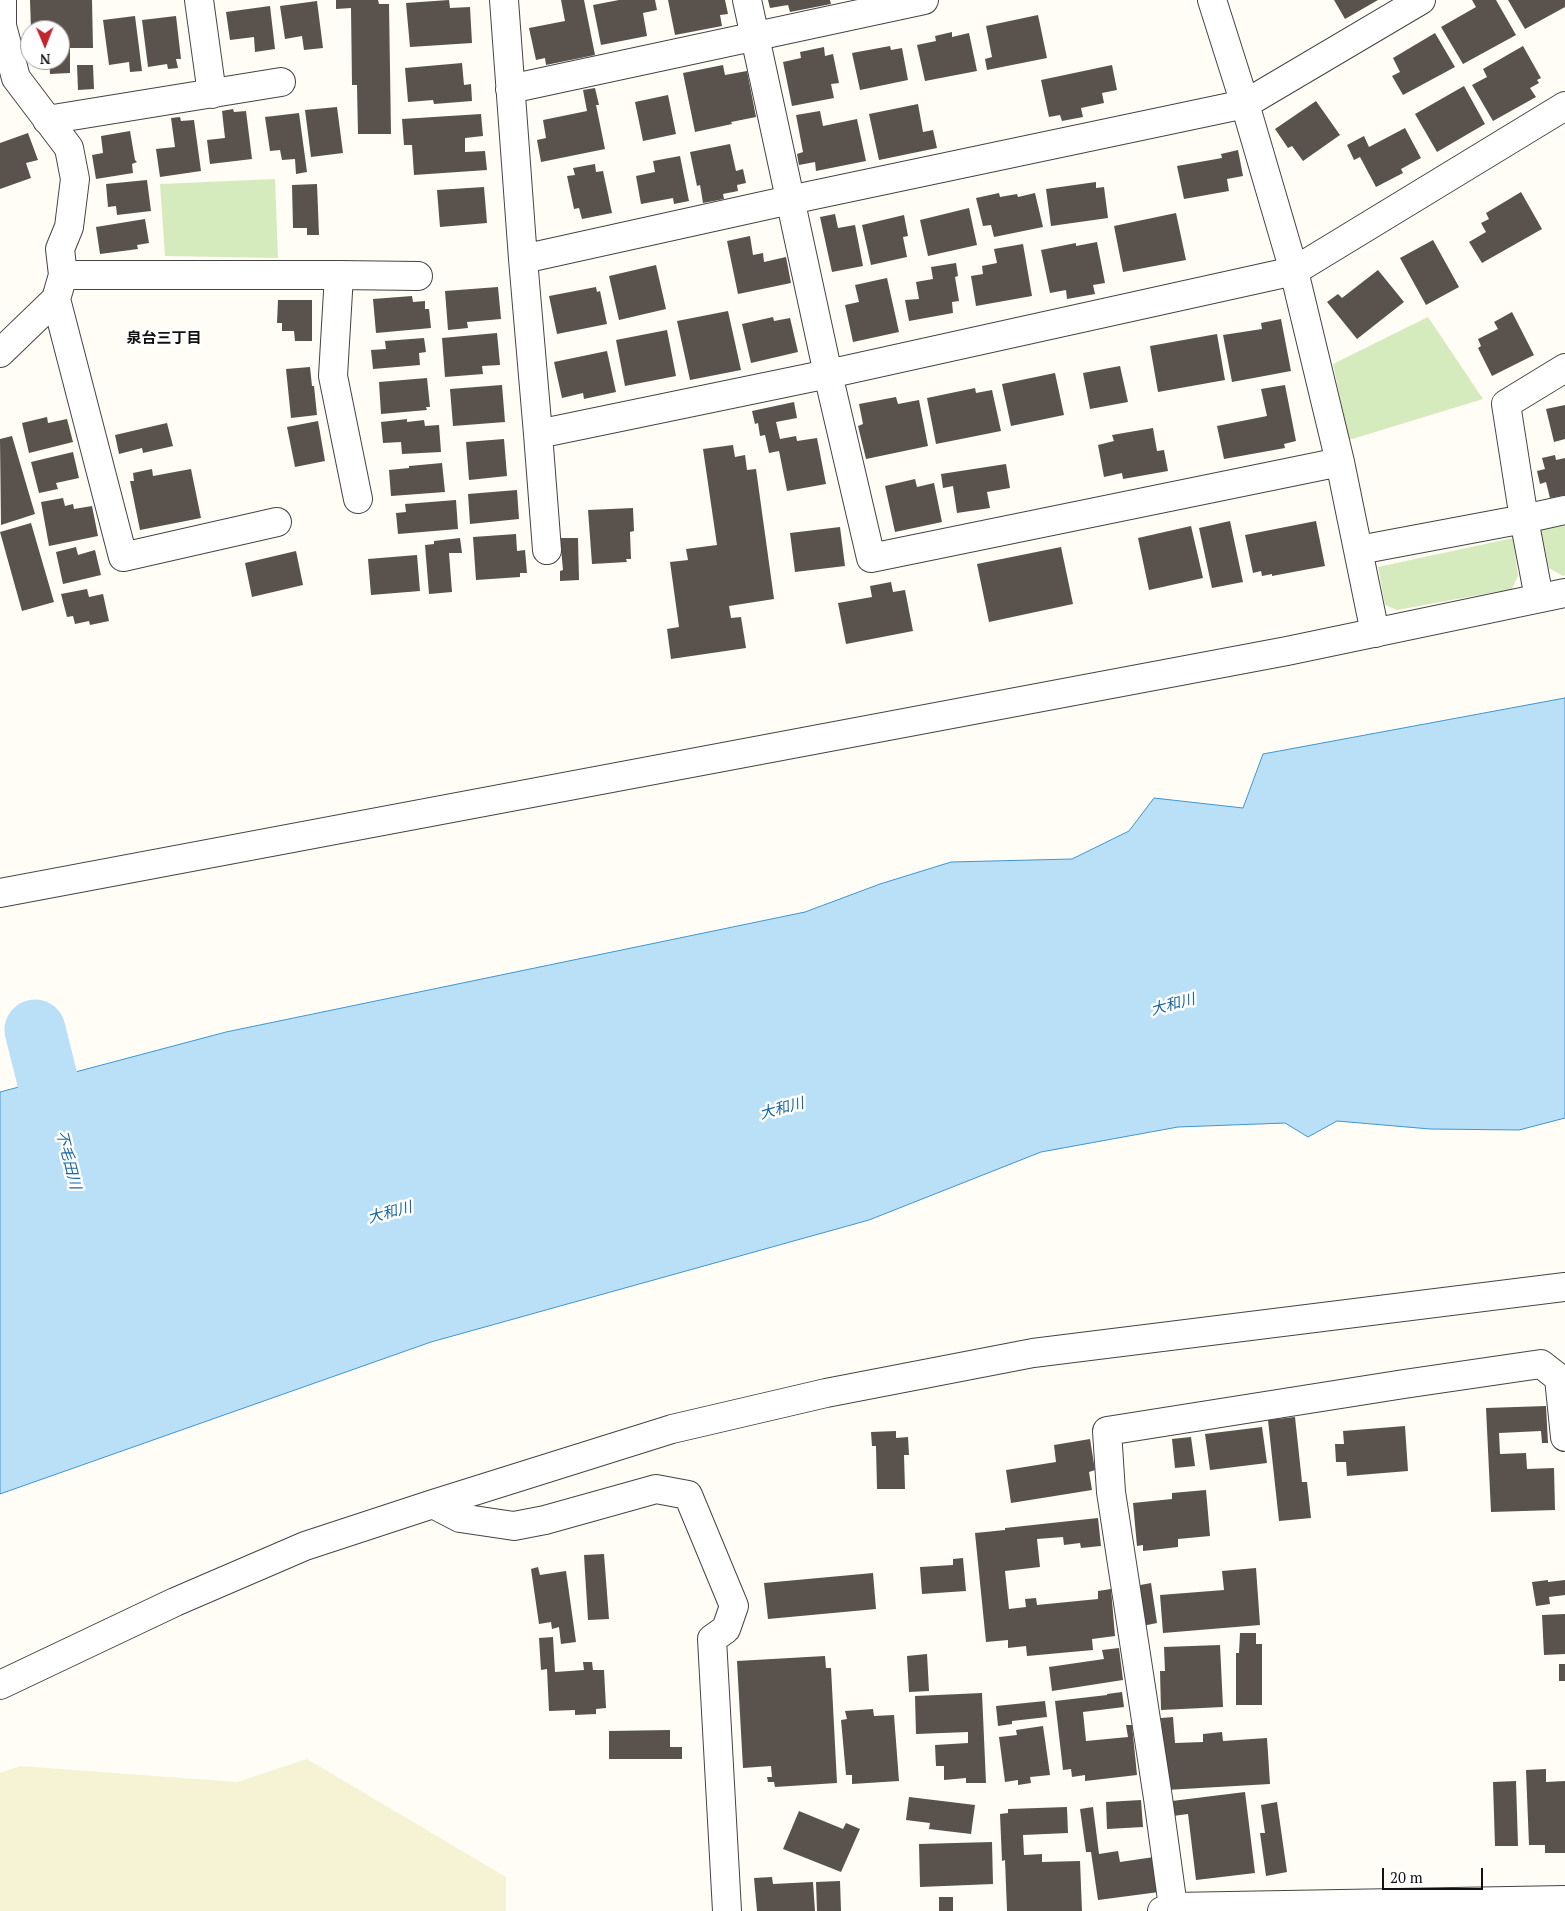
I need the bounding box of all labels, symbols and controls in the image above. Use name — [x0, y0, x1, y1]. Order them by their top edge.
north arrow — [20, 20, 70, 70]
text: N — [40, 50, 51, 69]
district label: 泉台三丁目 — [127, 330, 201, 348]
water label: 大和川 — [1149, 990, 1197, 1020]
water label: 大和川 — [758, 1094, 806, 1124]
water label: 不毛田川 — [52, 1129, 84, 1191]
water label: 大和川 — [366, 1198, 414, 1228]
scale bar — [1385, 1858, 1486, 1890]
text: 20 m — [1390, 1867, 1423, 1887]

